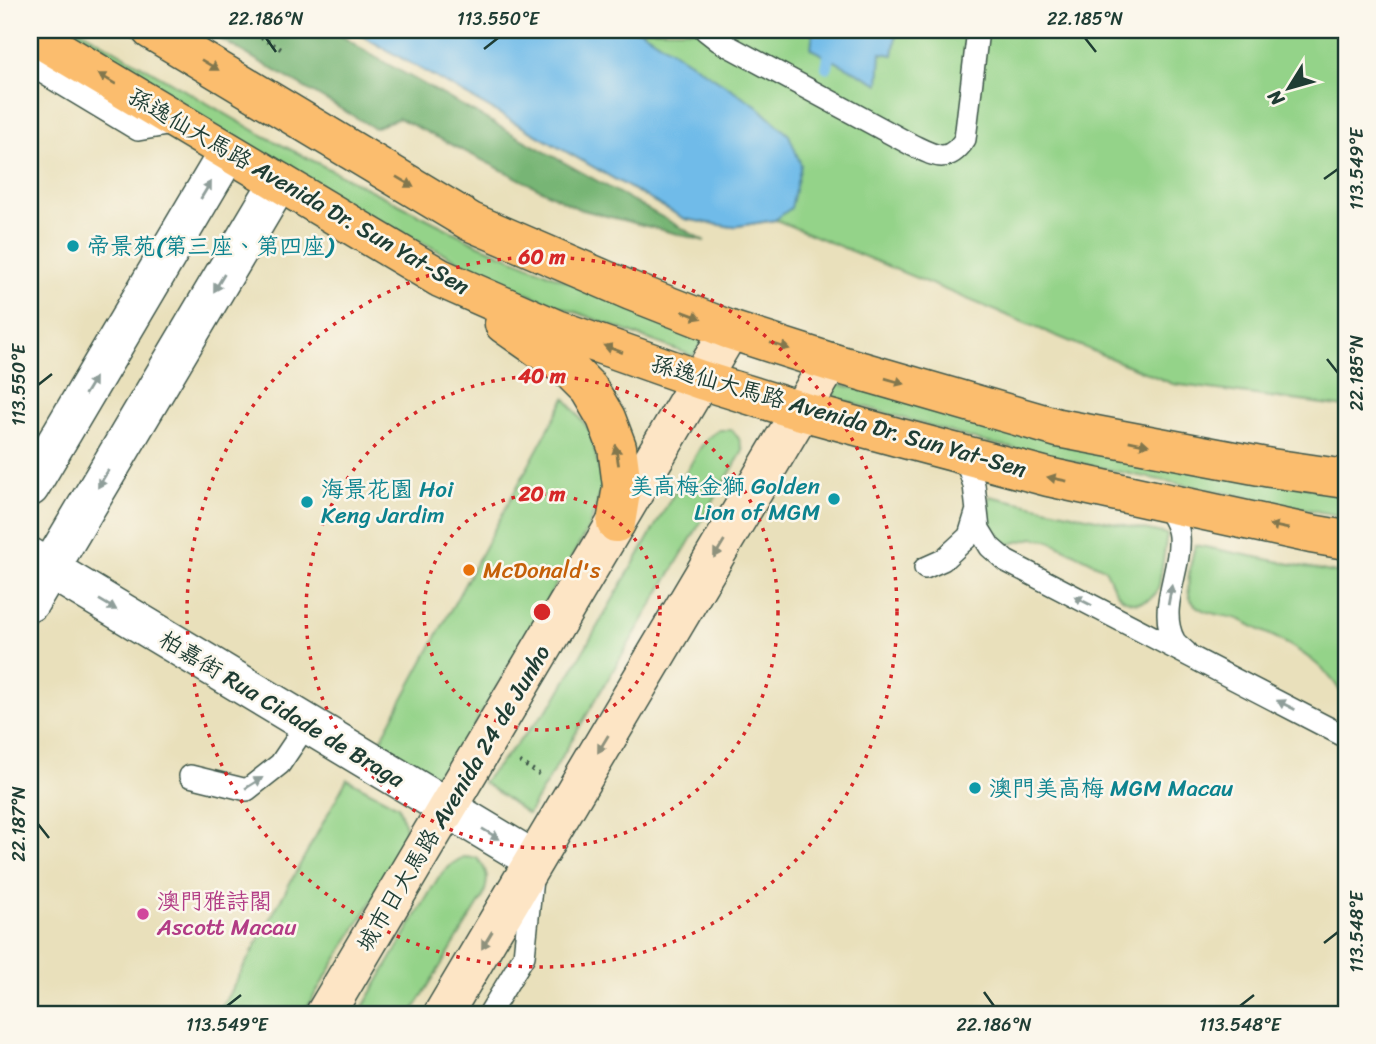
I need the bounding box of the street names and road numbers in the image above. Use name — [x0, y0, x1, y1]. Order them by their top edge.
street label: 孫逸仙大馬路 Avenida Dr. Sun Yat-Sen — [120, 76, 477, 306]
street label: 孫逸仙大馬路 Avenida Dr. Sun Yat-Sen — [646, 343, 1032, 490]
street label: 柏嘉街 Rua Cidade de Braga — [151, 620, 413, 800]
street label: 城市日大馬路 Avenida 24 de Junho — [345, 637, 562, 960]

